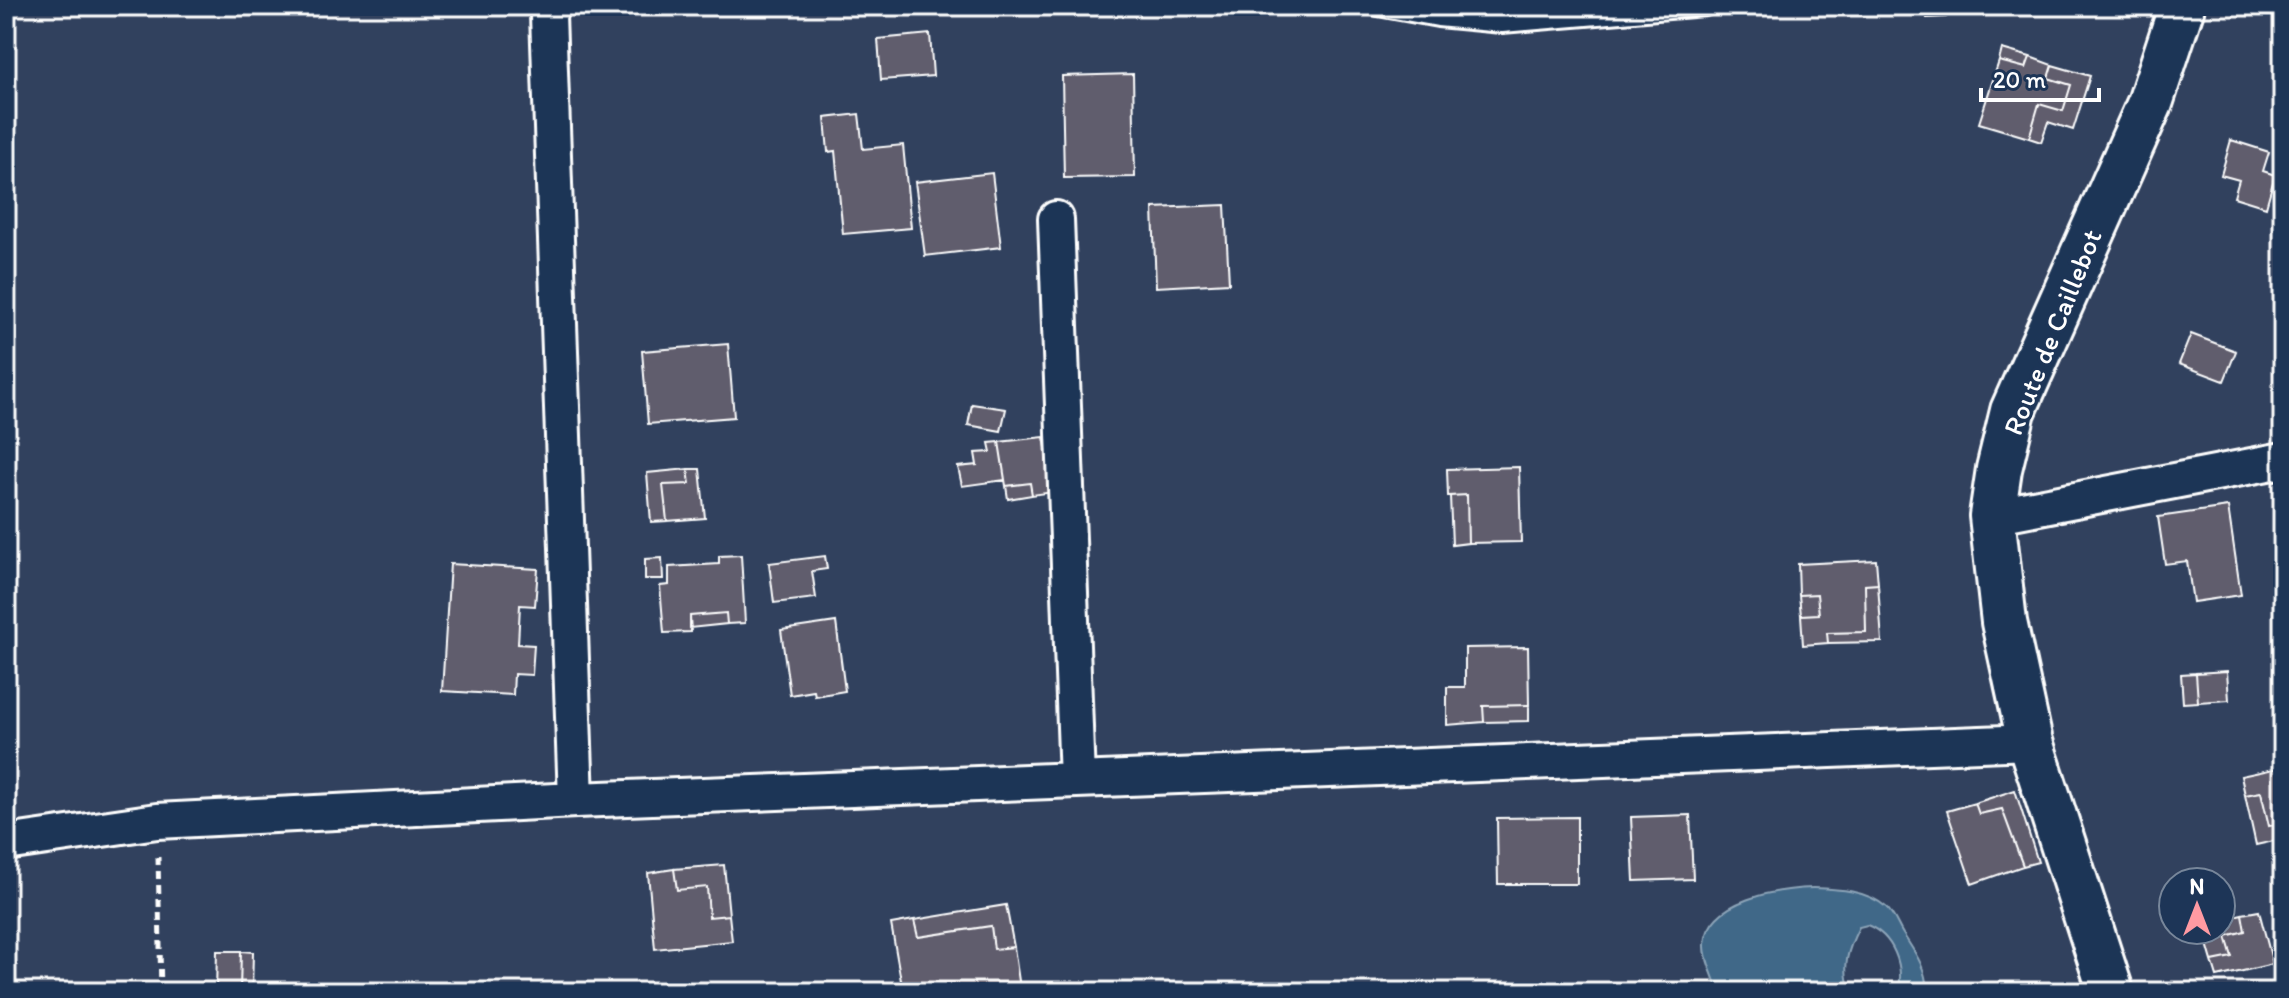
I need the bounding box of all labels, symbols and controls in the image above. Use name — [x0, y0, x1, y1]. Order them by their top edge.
scale bar — [1981, 52, 2099, 102]
text: 20 m — [1993, 65, 2046, 94]
street label: Route de Caillebot — [1995, 224, 2109, 440]
north arrow — [2157, 866, 2237, 946]
text: N — [2190, 873, 2204, 900]

